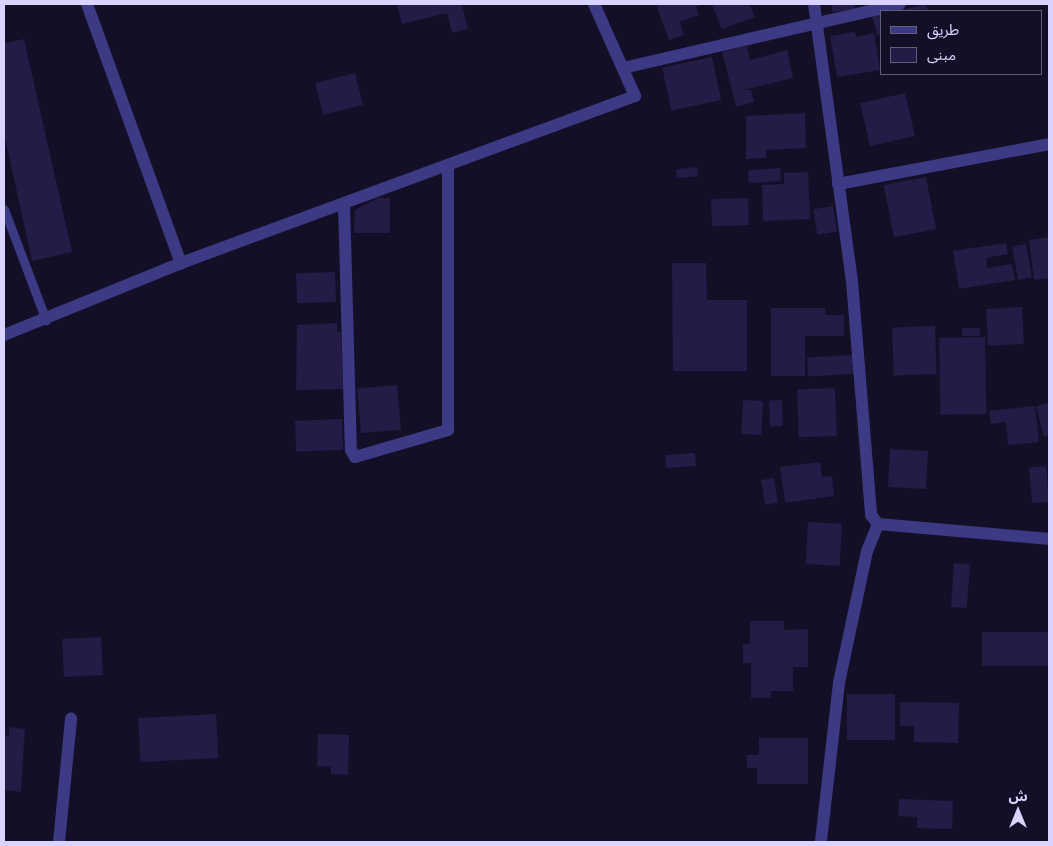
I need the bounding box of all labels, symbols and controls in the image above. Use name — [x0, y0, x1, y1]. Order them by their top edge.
legend — [880, 10, 1043, 75]
text: طريق — [927, 19, 959, 39]
text: مبنى — [927, 44, 956, 64]
north arrow — [993, 786, 1043, 836]
text: ش — [1008, 786, 1028, 805]

